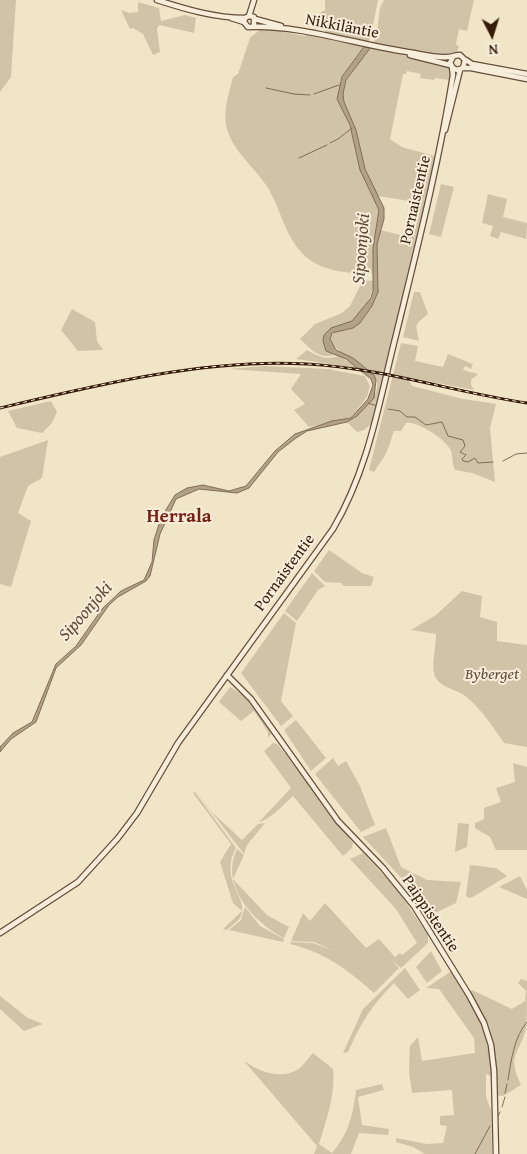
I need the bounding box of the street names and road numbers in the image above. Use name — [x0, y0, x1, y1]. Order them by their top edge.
street label: Nikkiläntie — [304, 10, 380, 44]
street label: Pornaistentie — [396, 154, 436, 246]
street label: Pornaistentie — [251, 531, 319, 615]
street label: Paippistentie — [397, 872, 463, 956]

